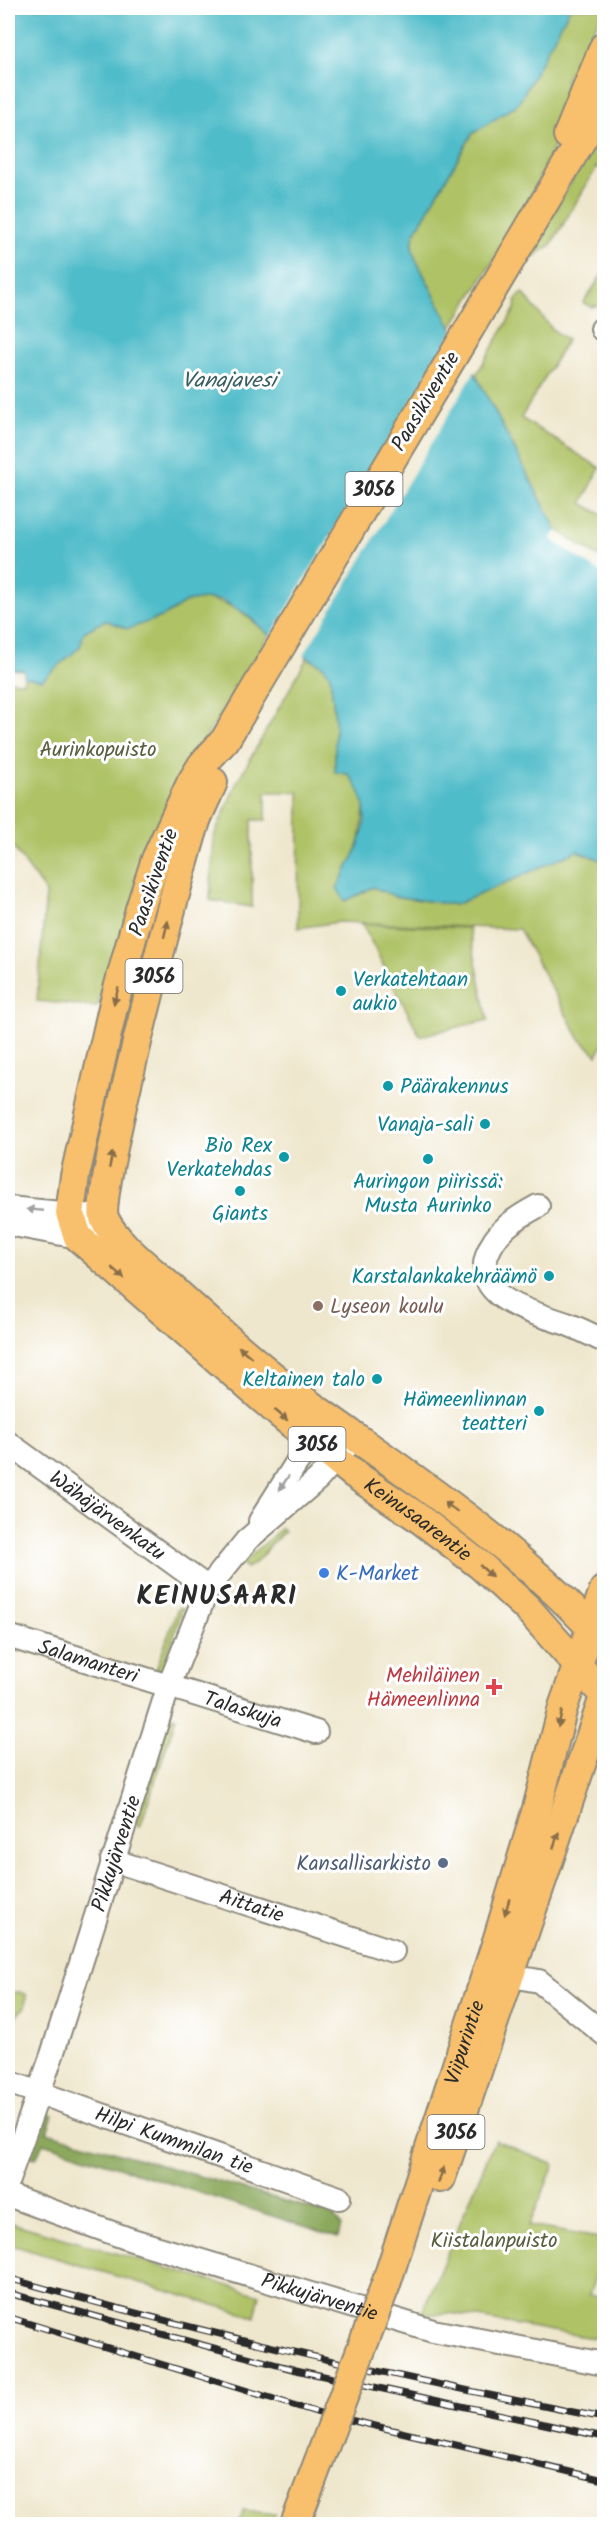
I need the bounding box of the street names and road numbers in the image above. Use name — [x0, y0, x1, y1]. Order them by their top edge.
street label: Paasikiventie — [383, 345, 470, 458]
road number: 3056 — [346, 472, 403, 506]
street label: Paasikiventie — [121, 824, 188, 941]
road number: 3056 — [126, 959, 182, 993]
road number: 3056 — [288, 1427, 346, 1461]
street label: Wähäjärvenkatu — [41, 1463, 172, 1570]
street label: Keinusaarentie — [356, 1470, 479, 1571]
street label: Salamanteri — [33, 1631, 143, 1694]
street label: Talaskuja — [199, 1683, 286, 1738]
street label: Pikkujärventie — [83, 1791, 151, 1916]
street label: Aittatie — [215, 1881, 289, 1933]
street label: Viipurintie — [437, 1996, 495, 2089]
street label: Hilpi Kummilan tie — [90, 2099, 258, 2185]
road number: 3056 — [428, 2115, 484, 2149]
street label: Pikkujärventie — [257, 2265, 382, 2332]

